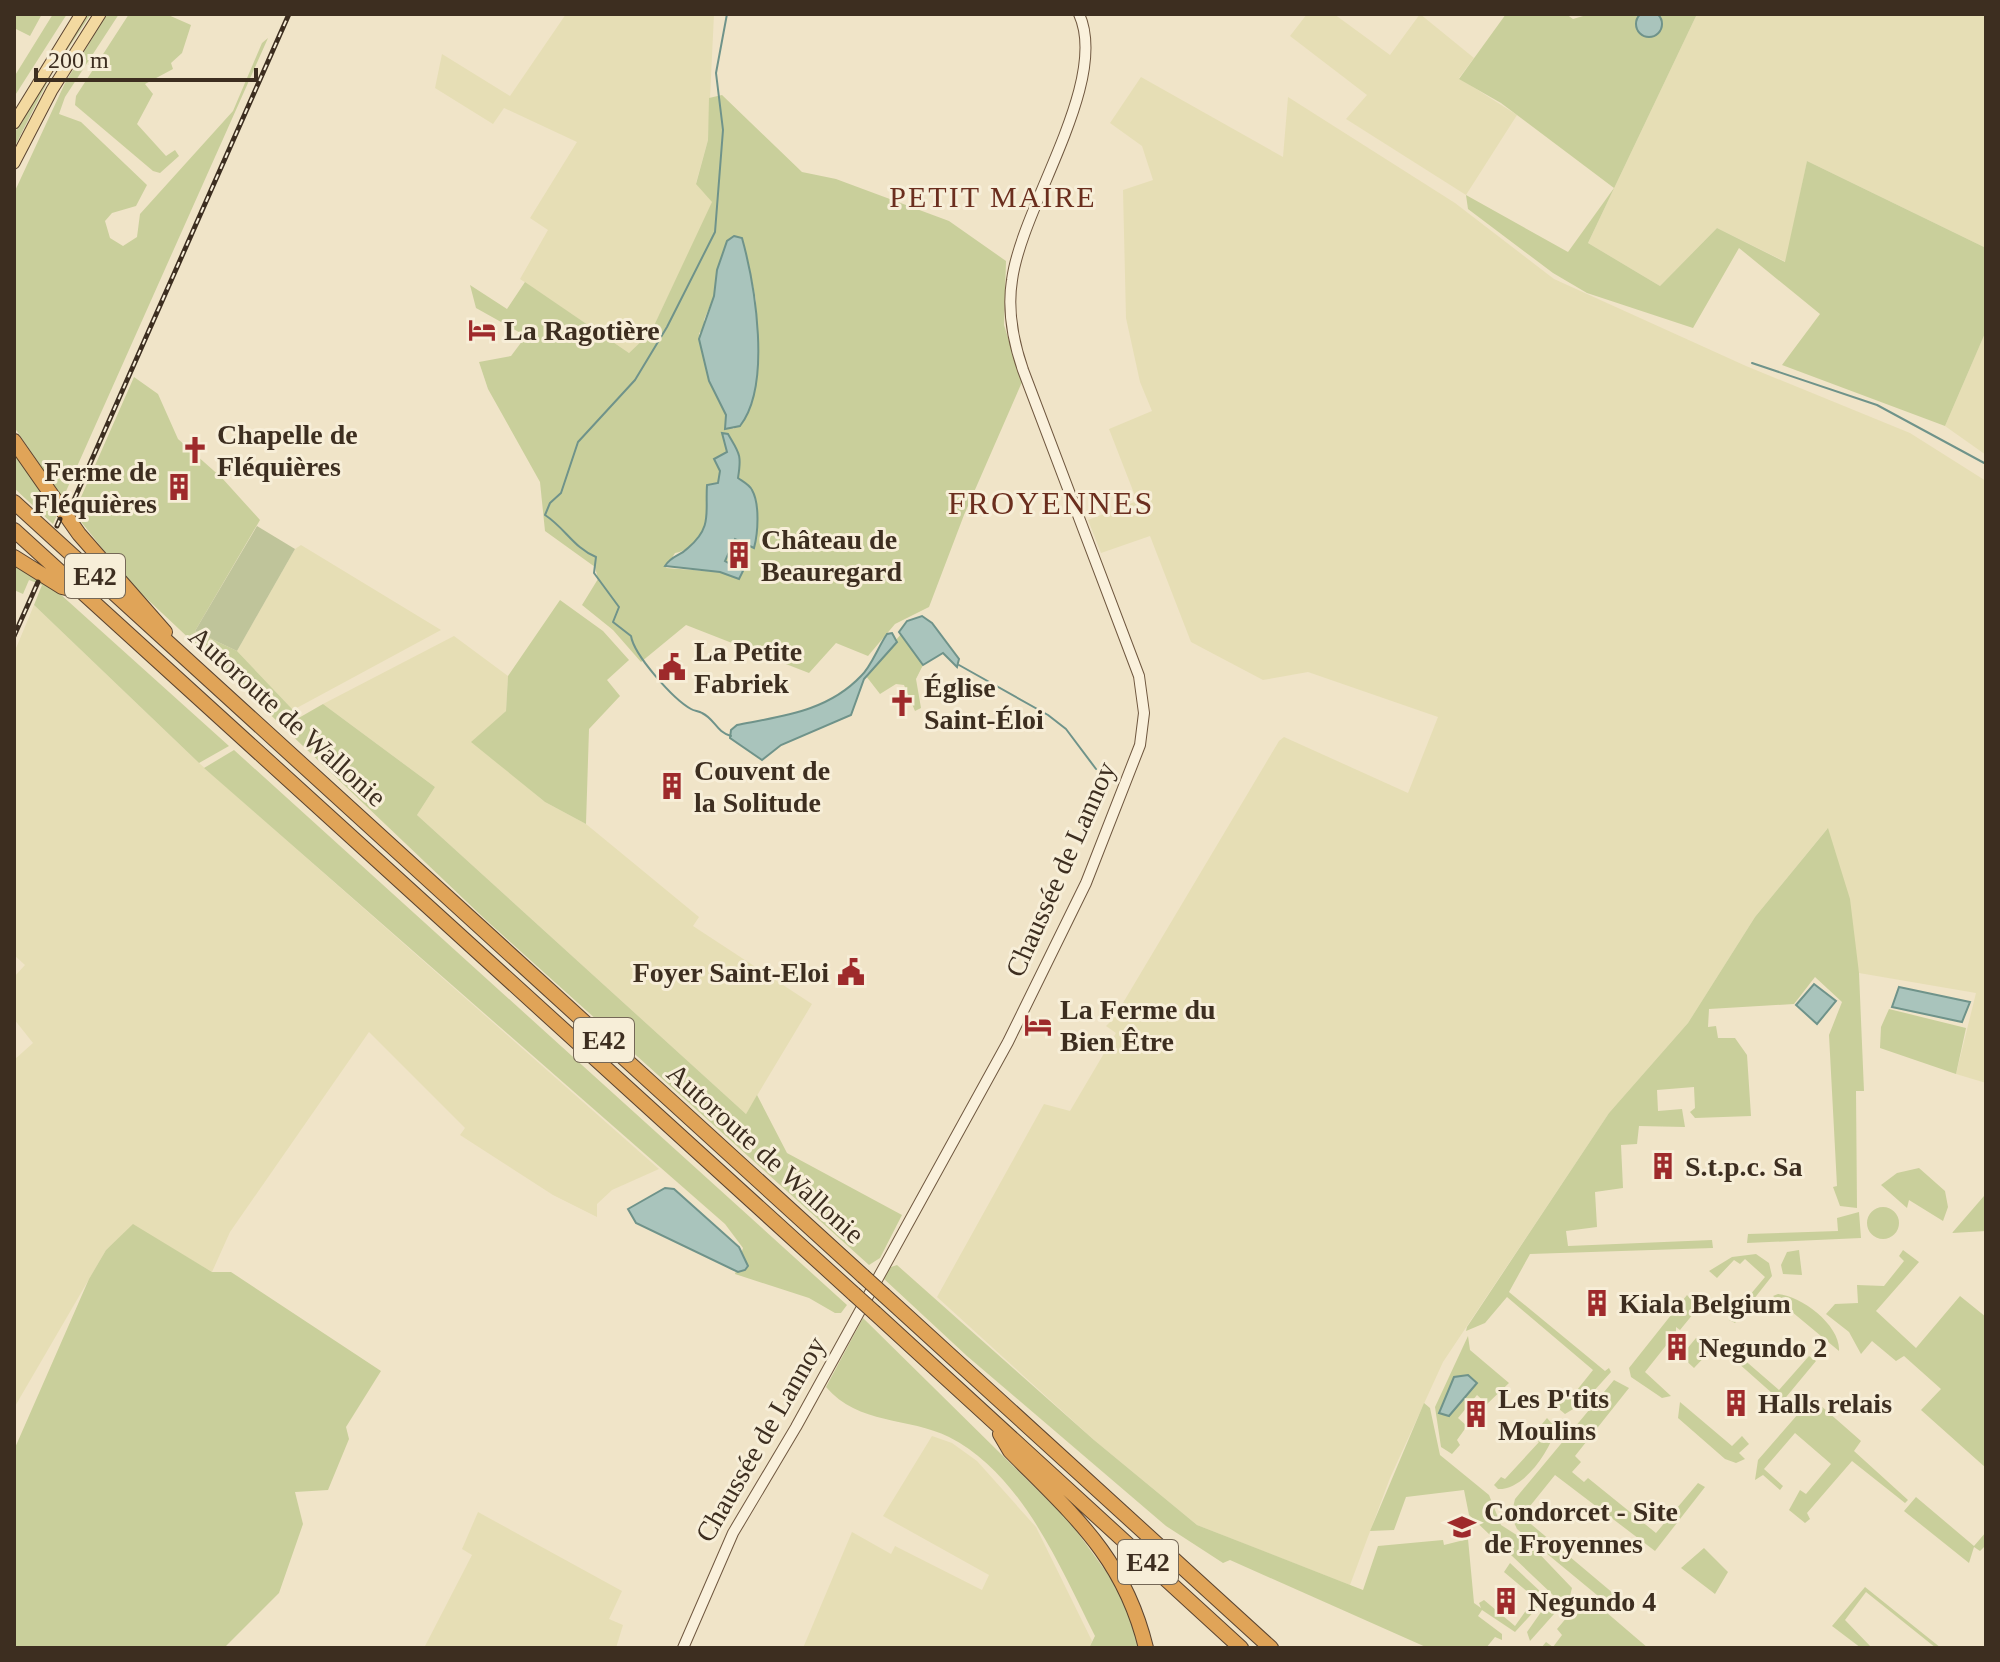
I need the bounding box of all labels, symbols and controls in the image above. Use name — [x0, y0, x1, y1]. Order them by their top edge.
scale bar — [36, 32, 256, 82]
text: 200 m — [48, 47, 109, 73]
district label: PETIT MAIRE — [889, 180, 1097, 213]
hotel icon: La Ragotière — [467, 315, 497, 345]
place label: La Ragotière — [504, 315, 660, 346]
place label: Chapelle de Fléquières — [217, 419, 358, 482]
church icon: Chapelle de Fléquières — [180, 435, 210, 465]
place label: Ferme de Fléquières — [33, 456, 157, 519]
building icon: Ferme de Fléquières — [164, 472, 194, 502]
district label: FROYENNES — [948, 485, 1154, 521]
place label: Château de Beauregard — [761, 524, 902, 587]
building icon: Château de Beauregard — [724, 540, 754, 570]
road number: E42 — [65, 554, 125, 598]
street label: Autoroute de Wallonie — [183, 620, 392, 813]
place label: La Petite Fabriek — [694, 636, 802, 699]
public building icon: La Petite Fabriek — [657, 652, 687, 682]
place label: Église Saint-Éloi — [924, 672, 1044, 735]
church icon: Église Saint-Éloi — [887, 688, 917, 718]
place label: Couvent de la Solitude — [694, 755, 830, 818]
street label: Chaussée de Lannoy — [999, 757, 1122, 981]
building icon: Couvent de la Solitude — [657, 771, 687, 801]
place label: Foyer Saint-Eloi — [633, 957, 829, 988]
public building icon: Foyer Saint-Eloi — [836, 957, 866, 987]
place label: La Ferme du Bien Être — [1060, 994, 1216, 1057]
hotel icon: La Ferme du Bien Être — [1023, 1010, 1053, 1040]
road number: E42 — [574, 1018, 634, 1062]
street label: Autoroute de Wallonie — [661, 1057, 870, 1250]
building icon: S.t.p.c. Sa — [1648, 1151, 1678, 1181]
place label: S.t.p.c. Sa — [1685, 1151, 1802, 1182]
building icon: Kiala Belgium — [1582, 1288, 1612, 1318]
place label: Kiala Belgium — [1619, 1288, 1791, 1319]
street label: Chaussée de Lannoy — [689, 1331, 832, 1547]
building icon: Negundo 2 — [1662, 1332, 1692, 1362]
place label: Negundo 2 — [1699, 1332, 1827, 1363]
place label: Les P'tits Moulins — [1498, 1383, 1609, 1446]
building icon: Halls relais — [1721, 1388, 1751, 1418]
place label: Halls relais — [1758, 1388, 1892, 1419]
building icon: Les P'tits Moulins — [1461, 1399, 1491, 1429]
place label: Condorcet - Site de Froyennes — [1484, 1496, 1678, 1559]
school or university icon: Condorcet - Site de Froyennes — [1447, 1512, 1477, 1542]
road number: E42 — [1118, 1540, 1178, 1584]
building icon: Negundo 4 — [1491, 1586, 1521, 1616]
place label: Negundo 4 — [1528, 1586, 1656, 1617]

